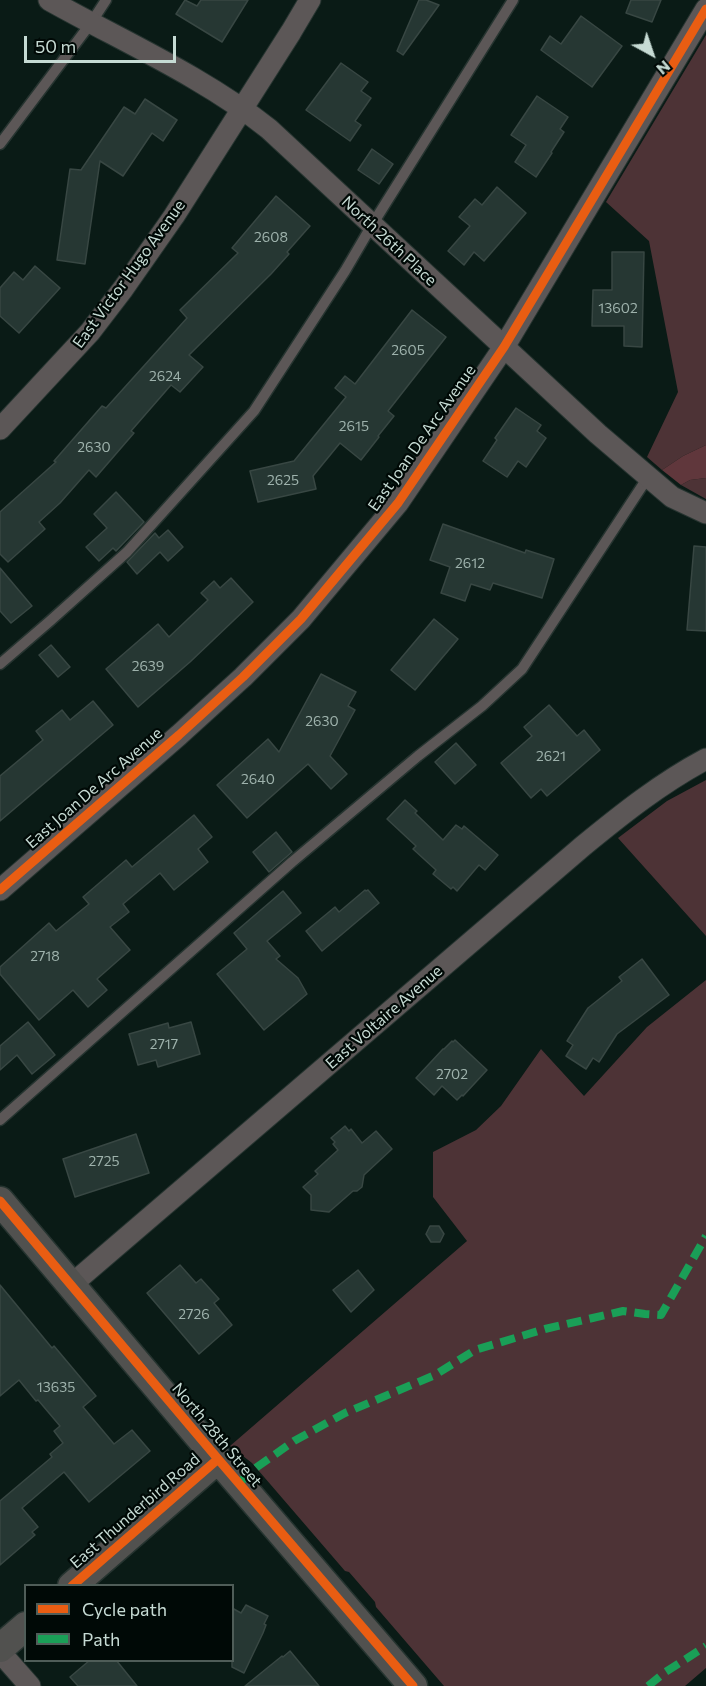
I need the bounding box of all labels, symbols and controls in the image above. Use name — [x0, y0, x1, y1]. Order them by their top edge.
scale bar — [27, 24, 178, 62]
north arrow — [622, 24, 682, 84]
text: 50 m — [35, 35, 76, 57]
text: N — [653, 57, 675, 79]
street label: North 26th Place — [337, 192, 441, 290]
street label: East Victor Hugo Avenue — [69, 196, 189, 352]
house number: 2608 — [254, 229, 288, 245]
house number: 13602 — [598, 300, 638, 316]
house number: 2605 — [391, 342, 425, 358]
street label: East Joan De Arc Avenue — [364, 361, 480, 515]
house number: 2624 — [149, 368, 181, 384]
house number: 2615 — [339, 418, 369, 434]
house number: 2630 — [77, 439, 111, 455]
house number: 2625 — [267, 472, 299, 488]
house number: 2612 — [455, 555, 485, 571]
house number: 2639 — [132, 658, 164, 674]
house number: 2630 — [305, 713, 339, 729]
street label: East Joan De Arc Avenue — [22, 724, 166, 852]
house number: 2621 — [536, 748, 566, 764]
house number: 2640 — [241, 771, 275, 787]
house number: 2718 — [30, 948, 60, 964]
street label: East Voltaire Avenue — [322, 961, 446, 1073]
house number: 2717 — [150, 1036, 178, 1052]
house number: 2702 — [436, 1066, 468, 1082]
house number: 2725 — [89, 1153, 119, 1169]
house number: 2726 — [178, 1306, 210, 1322]
house number: 13635 — [37, 1379, 75, 1395]
street label: North 28th Street — [168, 1379, 266, 1491]
street label: East Thunderbird Road — [66, 1449, 204, 1573]
legend — [24, 1584, 234, 1662]
text: Cycle path — [82, 1598, 167, 1620]
text: Path — [82, 1628, 120, 1650]

